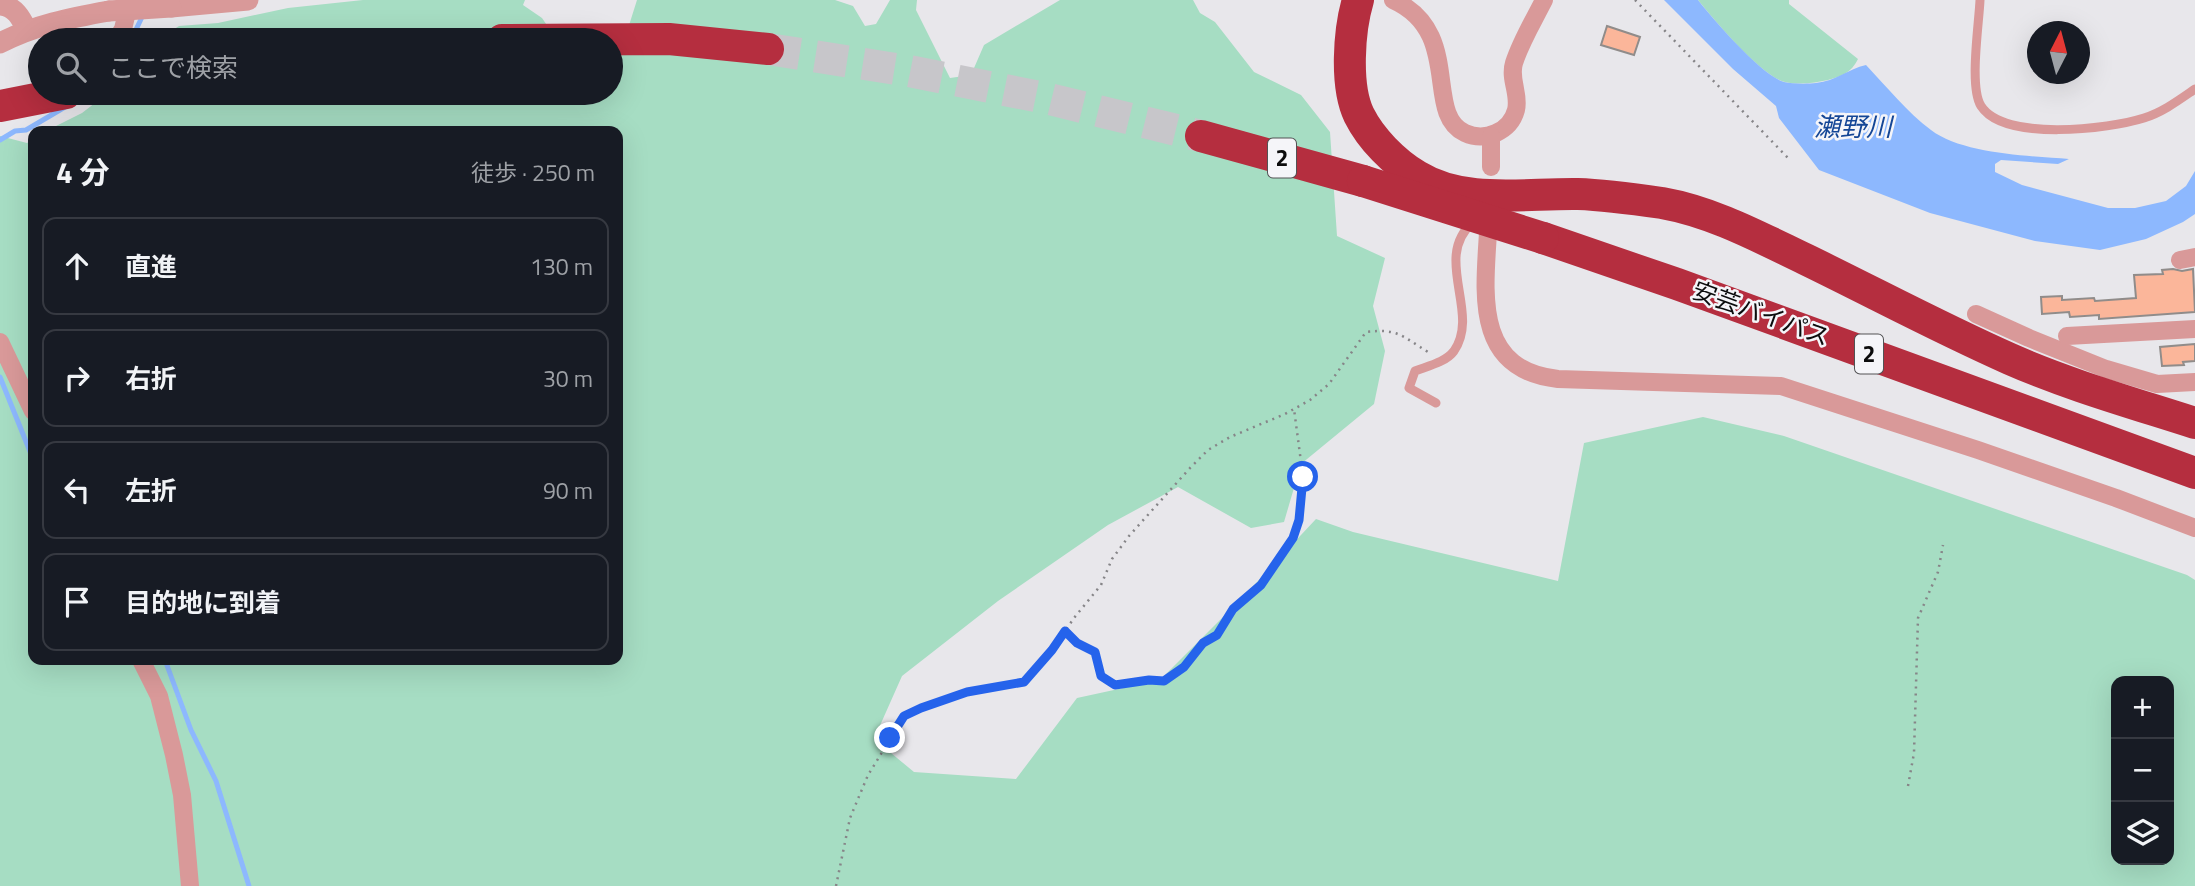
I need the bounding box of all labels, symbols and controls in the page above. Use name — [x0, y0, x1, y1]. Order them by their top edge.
north arrow — [2027, 21, 2090, 84]
search box — [28, 28, 623, 105]
icon: search — [52, 48, 90, 86]
text: ここで検索 — [108, 48, 238, 87]
water label: 瀬野川 — [1814, 107, 1895, 146]
road number: 2 — [1268, 139, 1296, 178]
text: 4 分 — [56, 149, 109, 195]
text: 徒歩 · 250 m — [471, 155, 595, 190]
icon: ahead — [58, 247, 96, 285]
text: 直進 — [125, 247, 177, 286]
text: 130 m — [530, 249, 593, 284]
street label: 安芸バイパス — [1688, 272, 1835, 355]
road number: 2 — [1855, 334, 1883, 374]
icon: right — [58, 359, 96, 397]
text: 右折 — [125, 359, 177, 398]
text: 30 m — [543, 361, 593, 396]
route start — [1287, 461, 1318, 492]
icon: left — [58, 471, 96, 509]
text: 左折 — [125, 471, 177, 510]
text: 90 m — [543, 473, 593, 508]
icon: arrive — [58, 583, 96, 621]
text: 目的地に到着 — [125, 583, 281, 622]
map controls — [2111, 676, 2174, 865]
button: + — [2111, 676, 2174, 739]
route end — [874, 722, 905, 753]
button: − — [2111, 739, 2174, 802]
button: layers — [2111, 802, 2174, 865]

